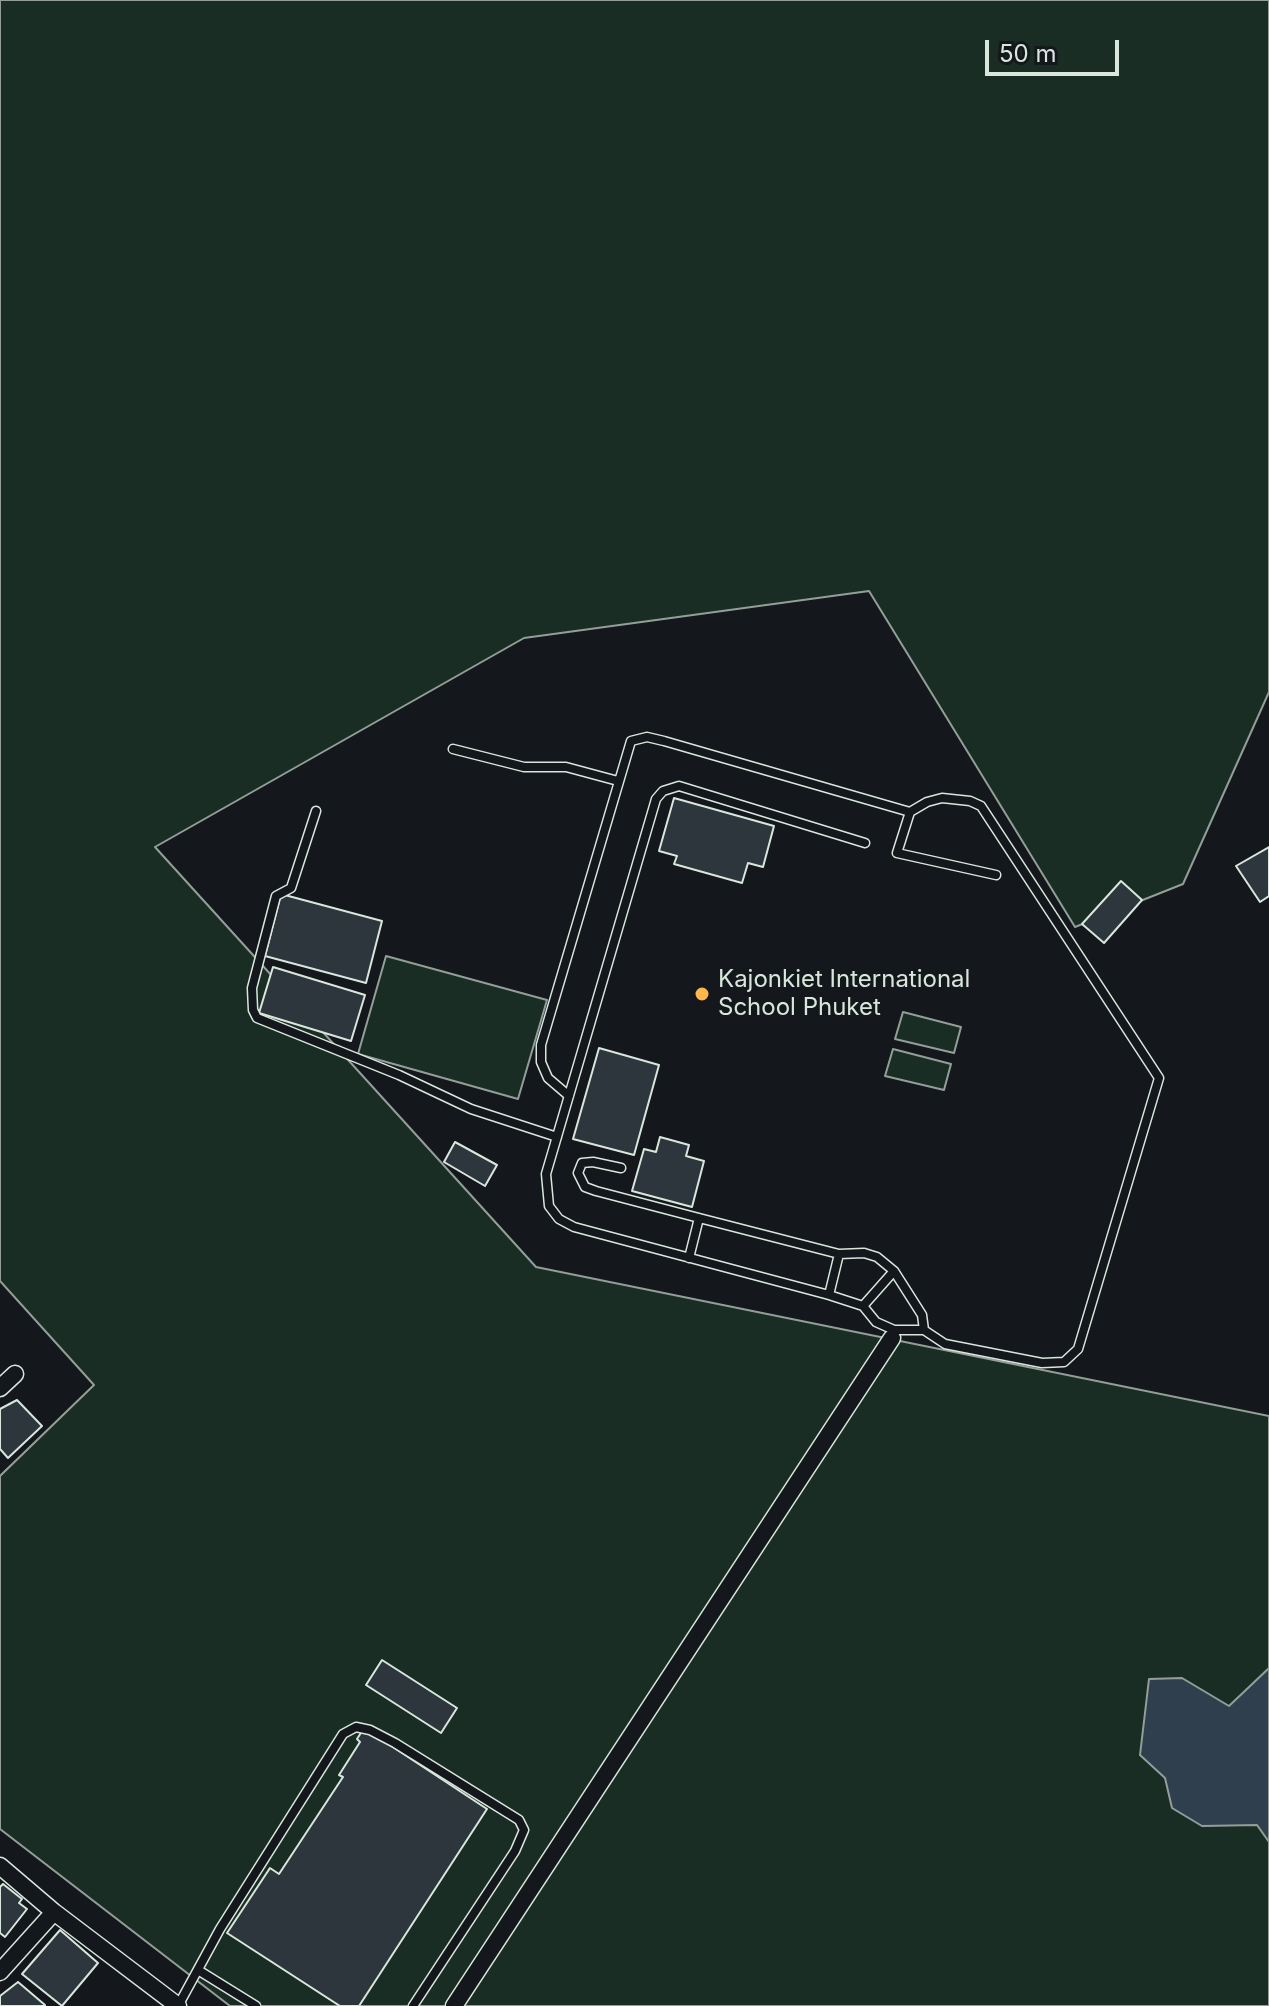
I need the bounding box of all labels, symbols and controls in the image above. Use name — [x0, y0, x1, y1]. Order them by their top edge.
scale bar — [989, 24, 1123, 74]
text: 50 m — [999, 39, 1057, 68]
place label: Kajonkiet International School Phuket — [718, 966, 970, 1022]
marker: Kajonkiet International School Phuket — [693, 985, 711, 1003]

